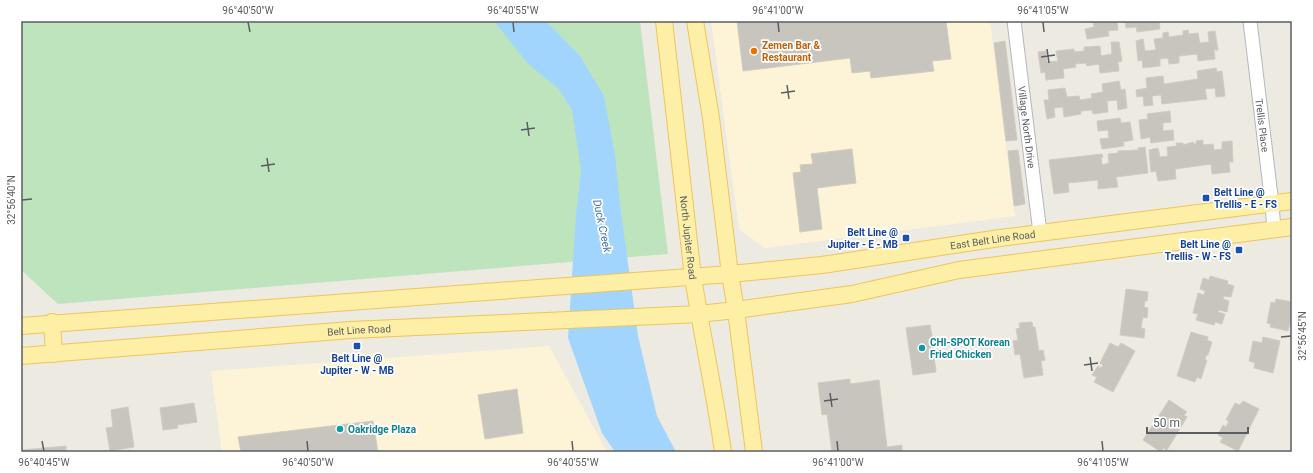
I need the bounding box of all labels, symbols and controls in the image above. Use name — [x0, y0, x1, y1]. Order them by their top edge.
text: 96°40'50"W — [222, 5, 274, 16]
text: 96°40'55"W — [487, 5, 539, 16]
text: 96°41'00"W — [752, 5, 804, 16]
text: 96°41'05"W — [1017, 5, 1069, 16]
place label: Zemen Bar & Restaurant — [762, 40, 820, 63]
marker: Zemen Bar & Restaurant — [749, 46, 759, 56]
street label: Village North Drive — [1017, 85, 1038, 169]
street label: Trellis Place — [1254, 98, 1271, 153]
text: 32°56'40"N — [6, 175, 17, 225]
place label: Belt Line @ Trellis - E - FS — [1214, 187, 1277, 210]
marker: Belt Line @ Trellis - E - FS — [1201, 193, 1211, 203]
street label: North Jupiter Road — [678, 195, 699, 280]
water label: Duck Creek — [590, 198, 614, 254]
place label: Belt Line @ Jupiter - E - MB — [828, 227, 898, 250]
street label: East Belt Line Road — [949, 228, 1036, 251]
marker: Belt Line @ Jupiter - E - MB — [901, 233, 911, 243]
place label: Belt Line @ Trellis - W - FS — [1165, 239, 1231, 262]
marker: Belt Line @ Trellis - W - FS — [1234, 245, 1244, 255]
text: 32°56'45"N — [1297, 311, 1308, 361]
street label: Belt Line Road — [327, 323, 391, 337]
place label: CHI-SPOT Korean Fried Chicken — [930, 337, 1010, 360]
marker: Belt Line @ Jupiter - W - MB — [352, 341, 362, 351]
marker: CHI-SPOT Korean Fried Chicken — [917, 343, 927, 353]
place label: Belt Line @ Jupiter - W - MB — [320, 353, 394, 376]
scale bar — [1147, 409, 1248, 435]
text: 50 m — [1153, 416, 1180, 430]
marker: Oakridge Plaza — [335, 424, 345, 434]
place label: Oakridge Plaza — [348, 424, 417, 435]
text: 96°40'45"W — [18, 457, 70, 468]
text: 96°40'50"W — [282, 457, 334, 468]
text: 96°40'55"W — [547, 457, 599, 468]
text: 96°41'00"W — [812, 457, 864, 468]
text: 96°41'05"W — [1077, 457, 1129, 468]

